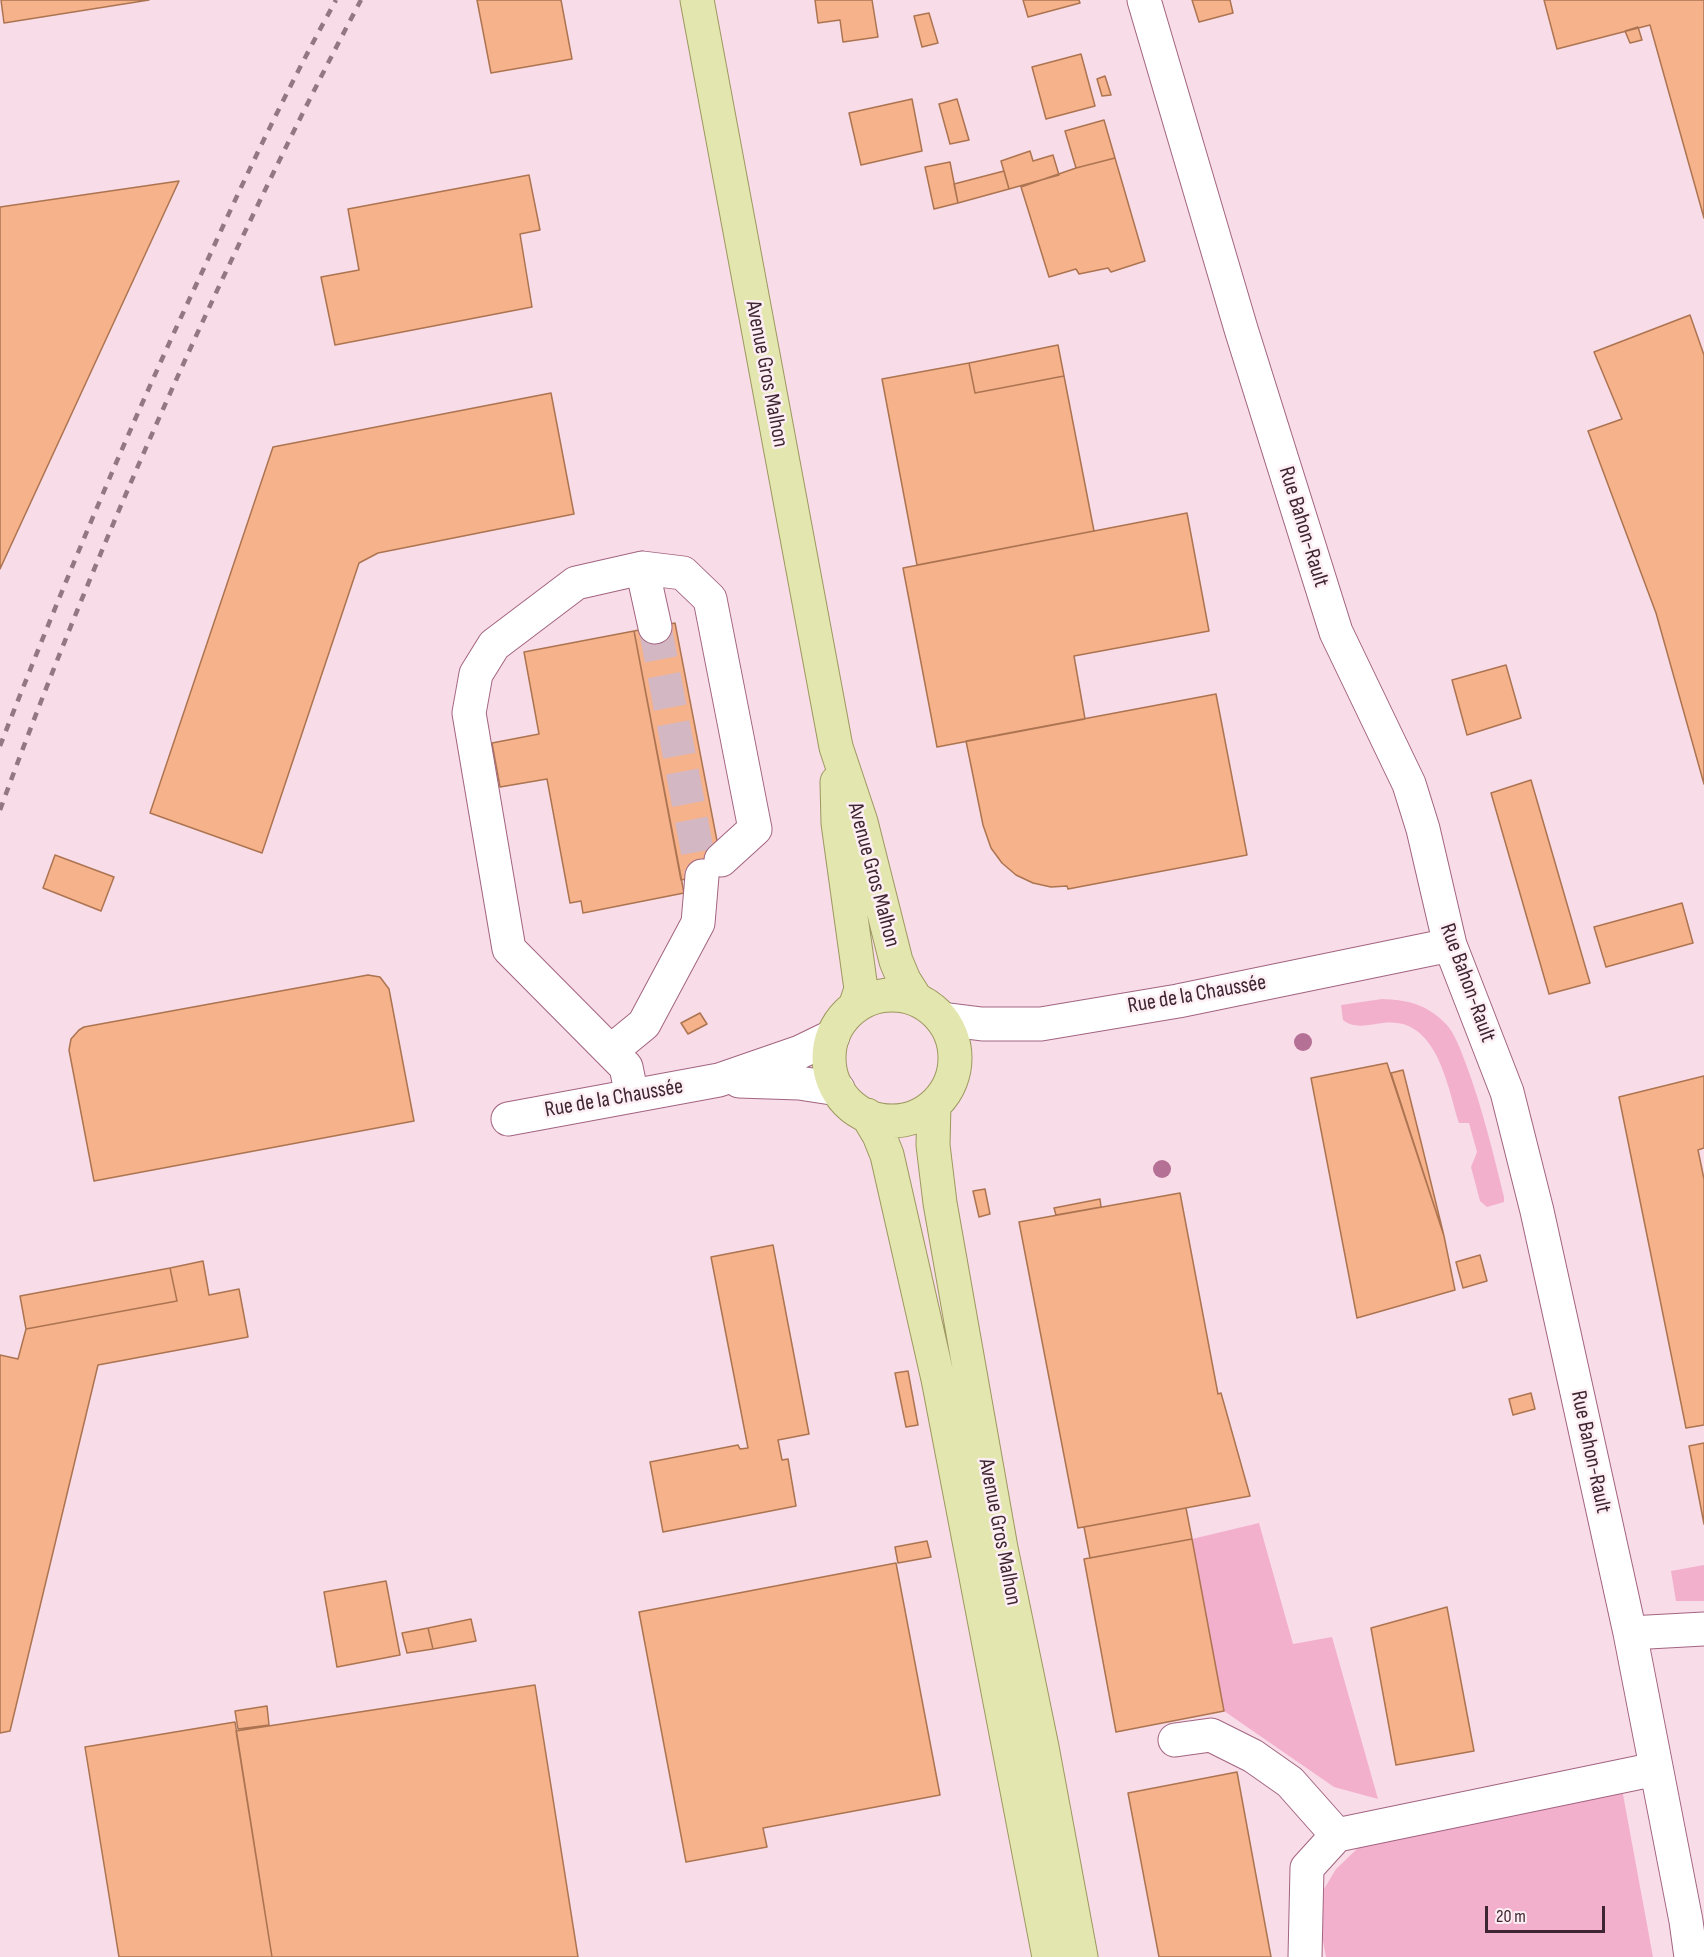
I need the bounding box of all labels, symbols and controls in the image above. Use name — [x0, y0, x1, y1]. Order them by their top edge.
street label: Avenue Gros Malhon — [739, 299, 793, 449]
street label: Rue Bahon-Rault — [1272, 464, 1334, 590]
street label: Avenue Gros Malhon — [841, 800, 905, 950]
street label: Rue Bahon-Rault — [1433, 920, 1501, 1046]
street label: Rue de la Chaussée — [1126, 970, 1268, 1020]
street label: Rue de la Chaussée — [543, 1074, 685, 1124]
street label: Rue Bahon-Rault — [1564, 1388, 1616, 1516]
street label: Avenue Gros Malhon — [972, 1457, 1026, 1607]
scale bar — [1488, 1894, 1608, 1932]
text: 20 m — [1496, 1906, 1526, 1927]

